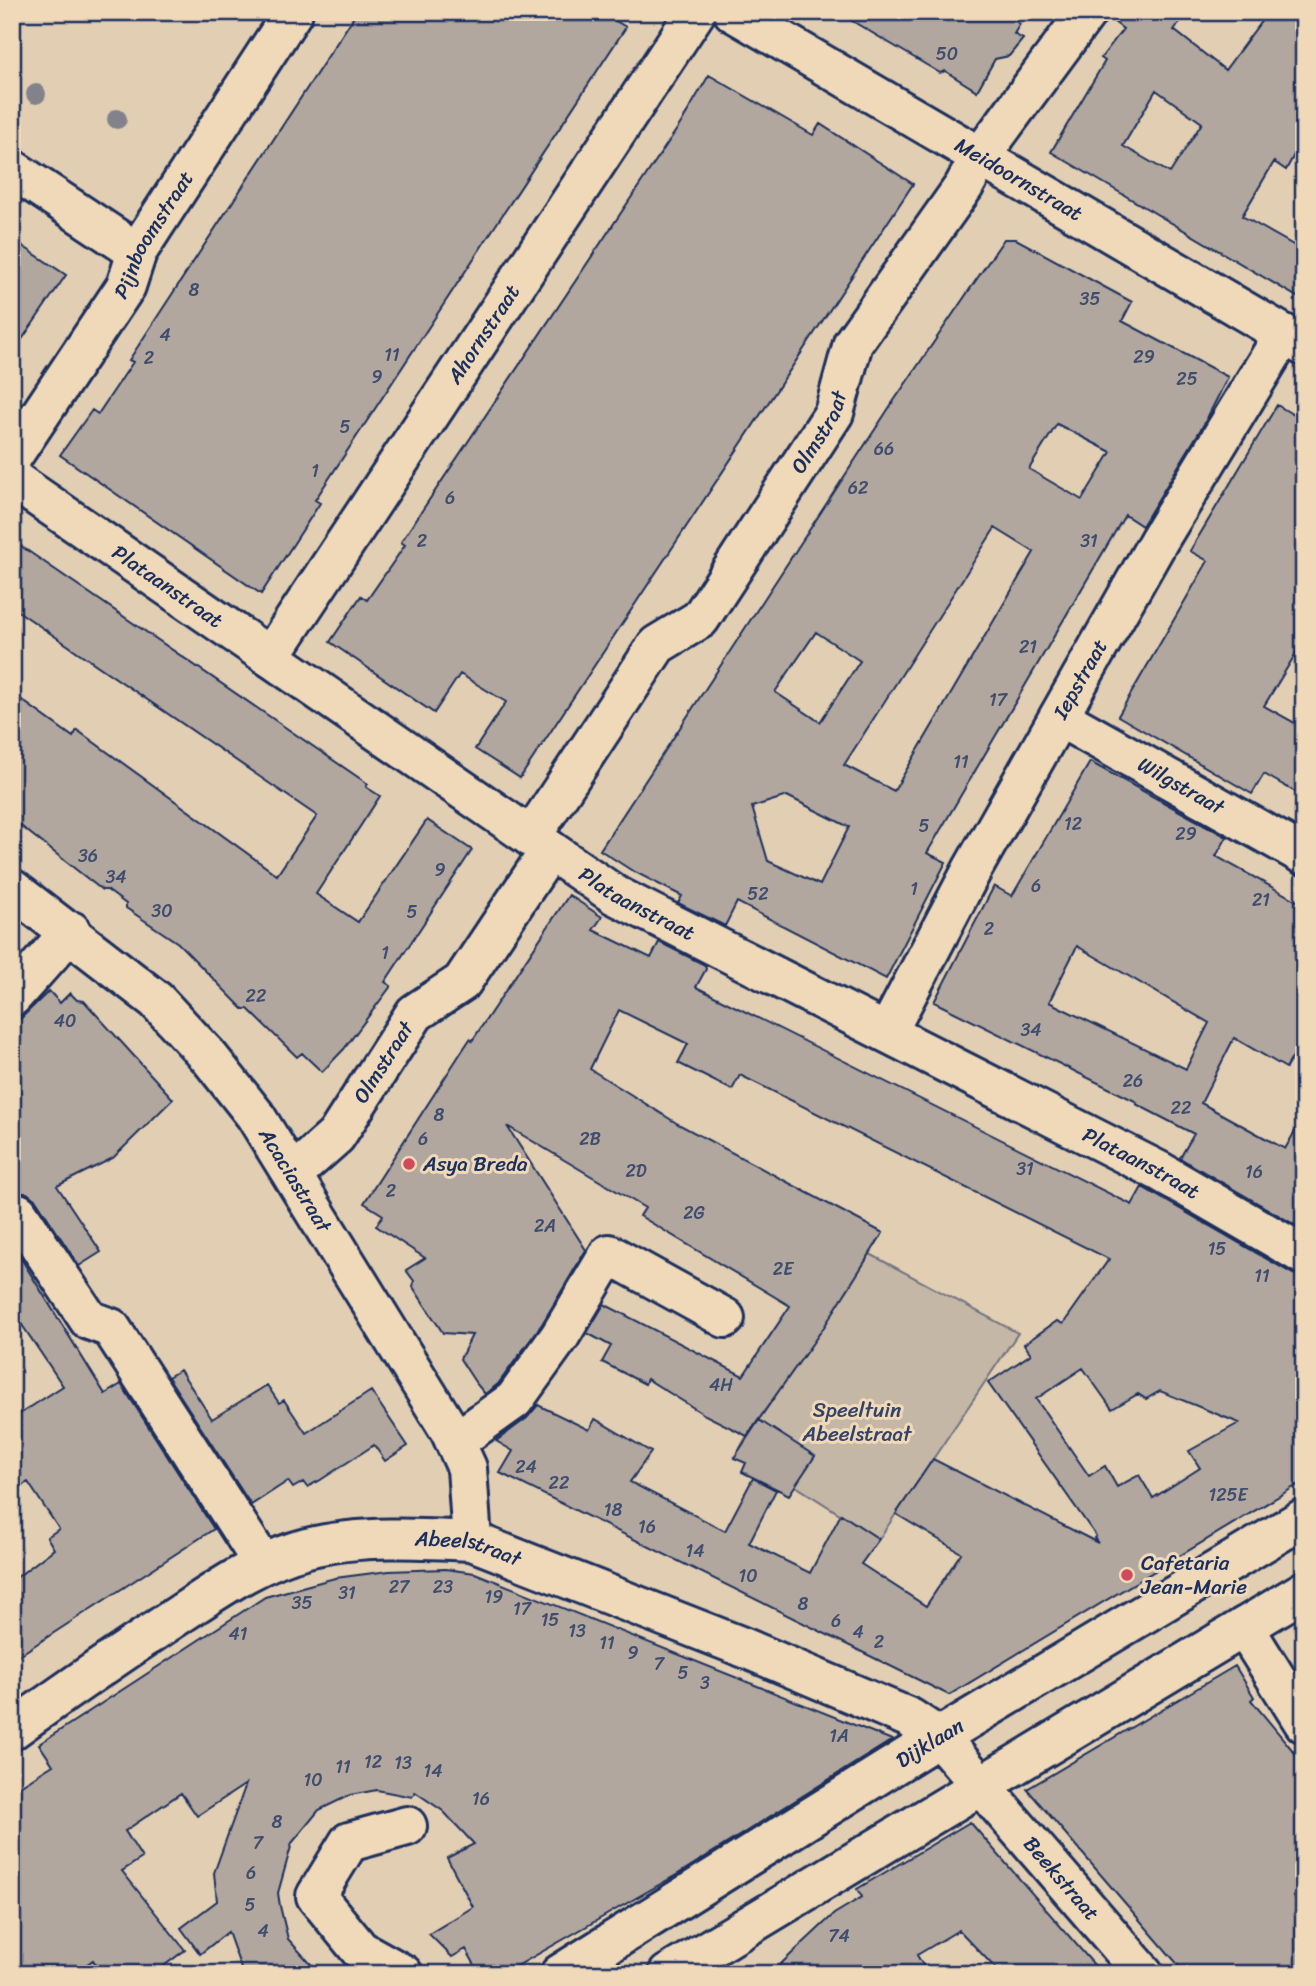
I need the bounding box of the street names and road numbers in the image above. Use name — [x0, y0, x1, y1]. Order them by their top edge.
street label: Meidoornstraat — [947, 126, 1090, 232]
street label: Pijnboomstraat — [103, 163, 204, 307]
street label: Ahornstraat — [436, 276, 530, 393]
street label: Olmstraat — [780, 385, 859, 482]
street label: Plataanstraat — [104, 534, 231, 639]
street label: Iepstraat — [1042, 632, 1118, 727]
street label: Wilgstraat — [1130, 746, 1233, 826]
street label: Plataanstraat — [571, 856, 702, 952]
street label: Olmstraat — [343, 1012, 425, 1111]
street label: Plataanstraat — [1076, 1116, 1207, 1210]
street label: Acaciastraat — [247, 1119, 343, 1241]
street label: Abeelstraat — [413, 1519, 528, 1578]
street label: Dijklaan — [888, 1707, 971, 1779]
street label: Beekstraat — [1013, 1827, 1109, 1930]

